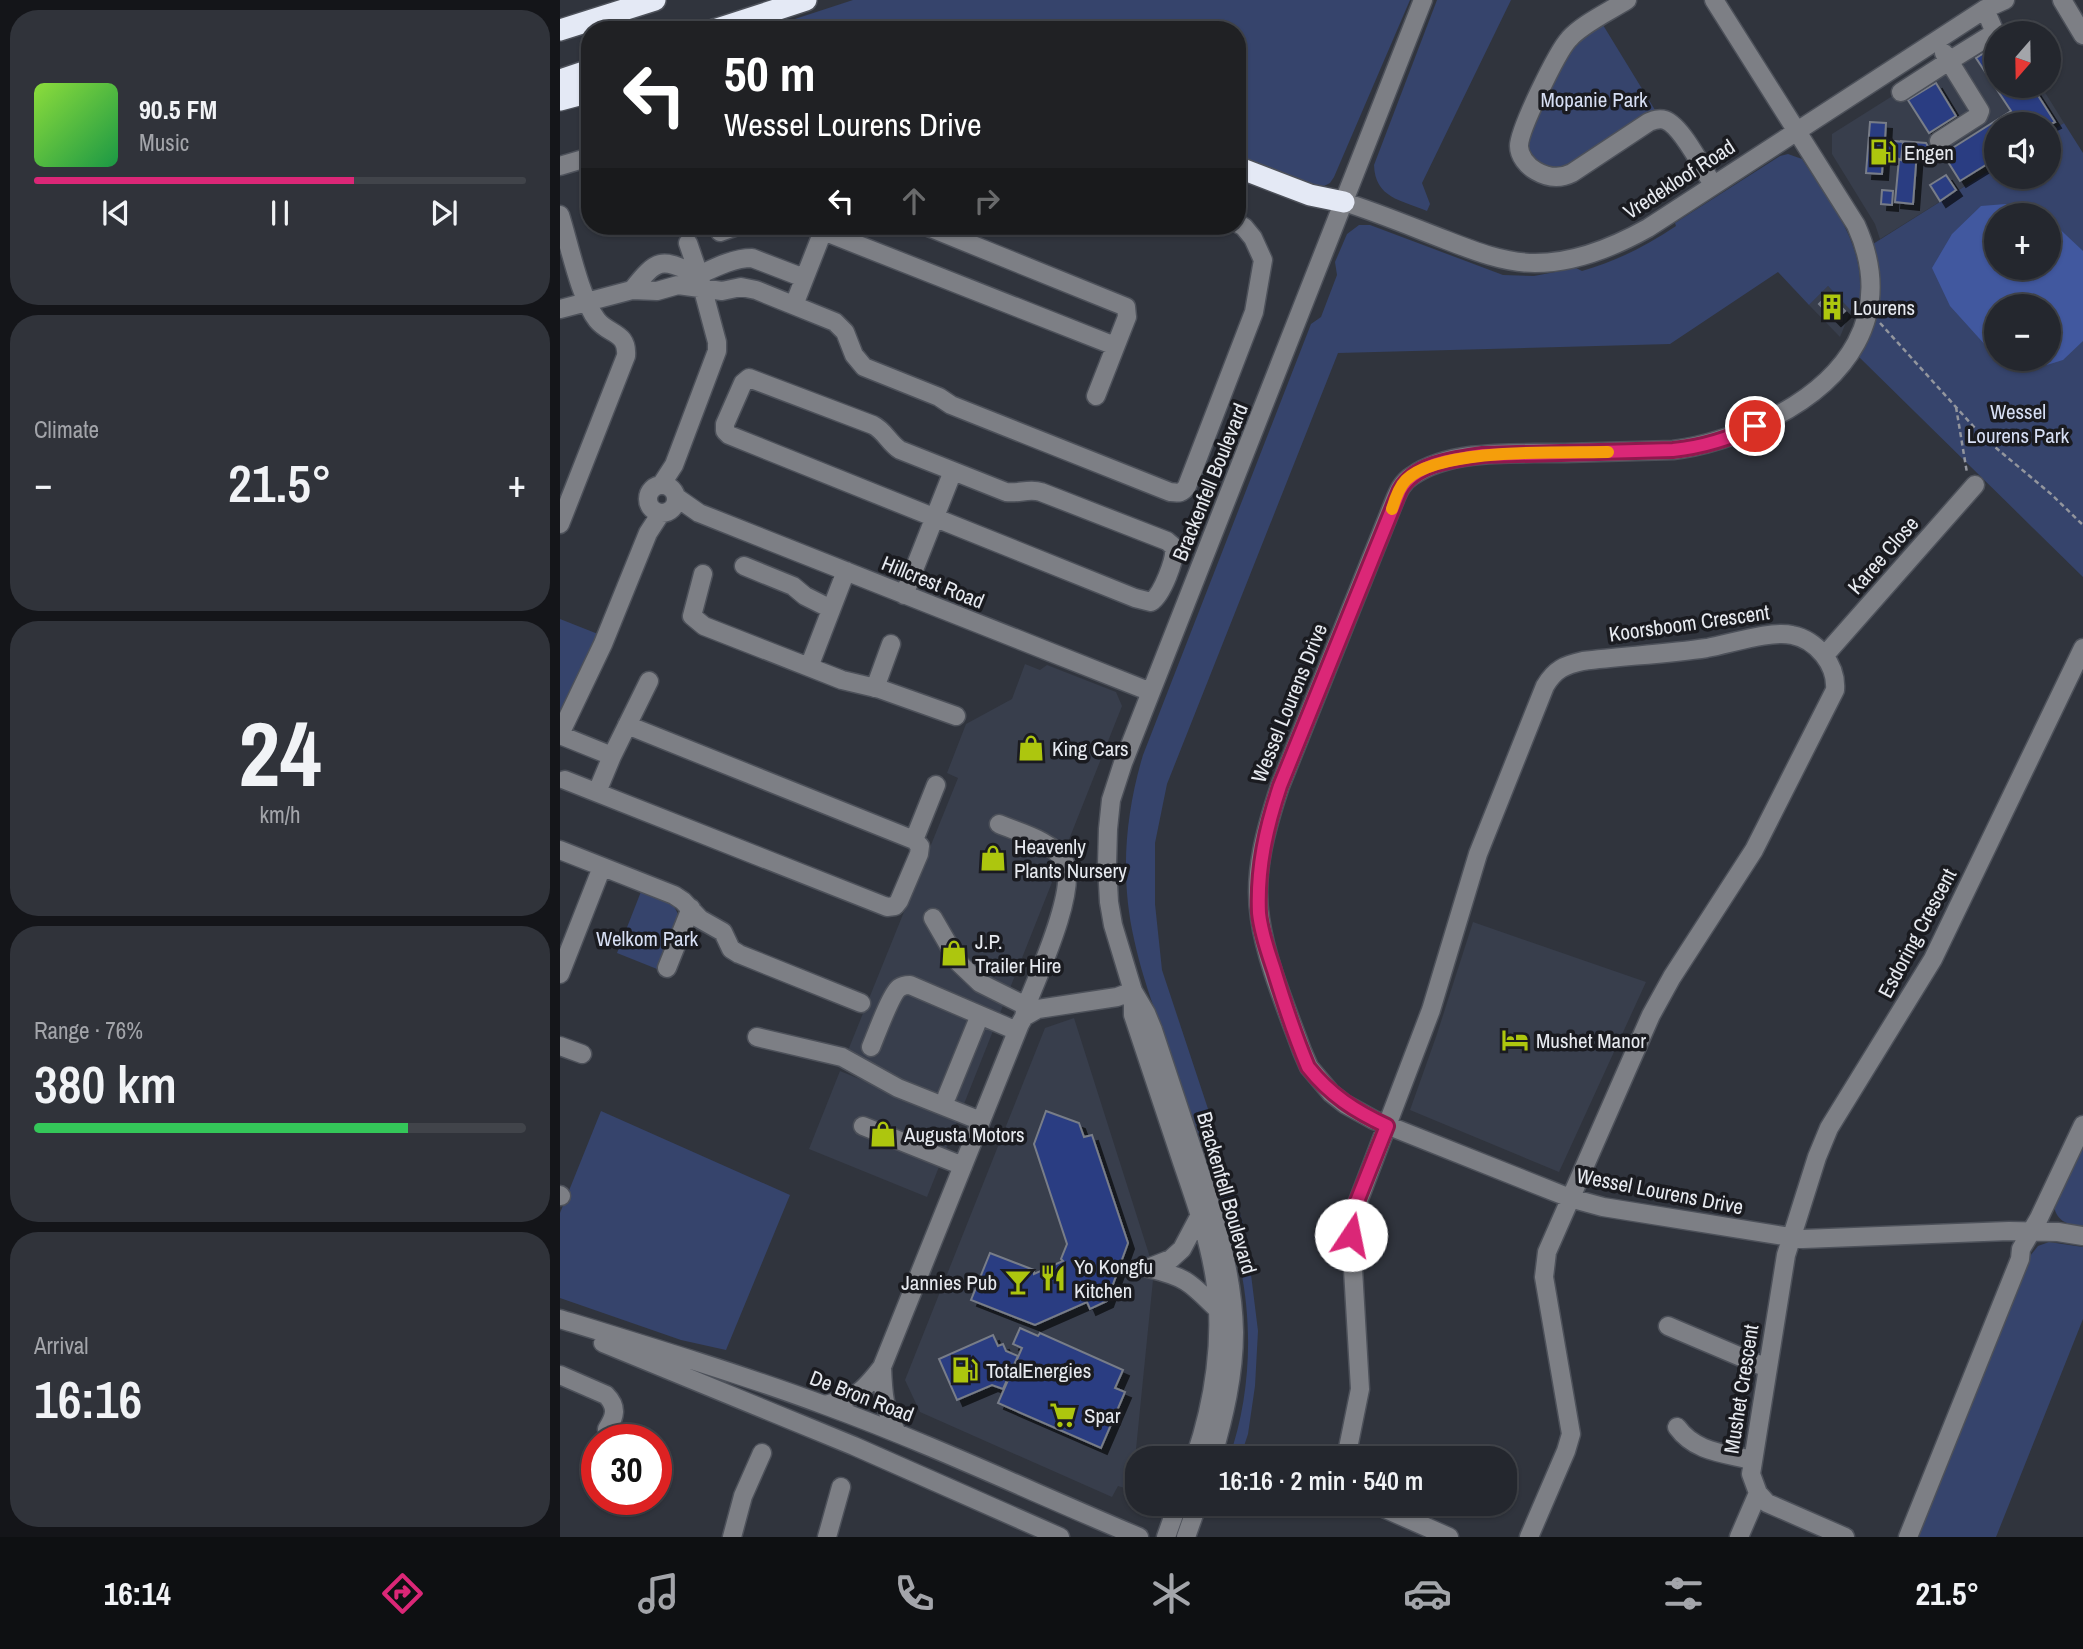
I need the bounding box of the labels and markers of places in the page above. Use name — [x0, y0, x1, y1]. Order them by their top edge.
fuel station icon: Engen — [1868, 137, 1898, 167]
place label: Engen — [1904, 138, 1954, 167]
building icon: Lourens — [1817, 292, 1847, 322]
place label: Lourens — [1853, 293, 1915, 322]
pin — [1725, 396, 1785, 456]
shop icon: King Cars — [1016, 733, 1046, 763]
place label: King Cars — [1052, 734, 1129, 763]
place label: Heavenly Plants Nursery — [1014, 832, 1127, 885]
shop icon: Heavenly Plants Nursery — [978, 843, 1008, 873]
place label: J.P. Trailer Hire — [975, 927, 1061, 980]
shop icon: J.P. Trailer Hire — [939, 938, 969, 968]
hotel icon: Mushet Manor — [1500, 1025, 1530, 1055]
place label: Mushet Manor — [1536, 1026, 1646, 1055]
shop icon: Augusta Motors — [868, 1119, 898, 1149]
place label: Augusta Motors — [903, 1120, 1025, 1149]
place label: Yo Kongfu Kitchen — [1074, 1252, 1153, 1305]
restaurant icon: Yo Kongfu Kitchen — [1038, 1263, 1068, 1293]
bar icon: Jannies Pub — [1003, 1267, 1033, 1297]
place label: Jannies Pub — [901, 1268, 997, 1297]
fuel station icon: TotalEnergies — [950, 1355, 980, 1385]
place label: TotalEnergies — [986, 1356, 1091, 1385]
supermarket icon: Spar — [1048, 1400, 1078, 1430]
place label: Spar — [1084, 1401, 1121, 1430]

